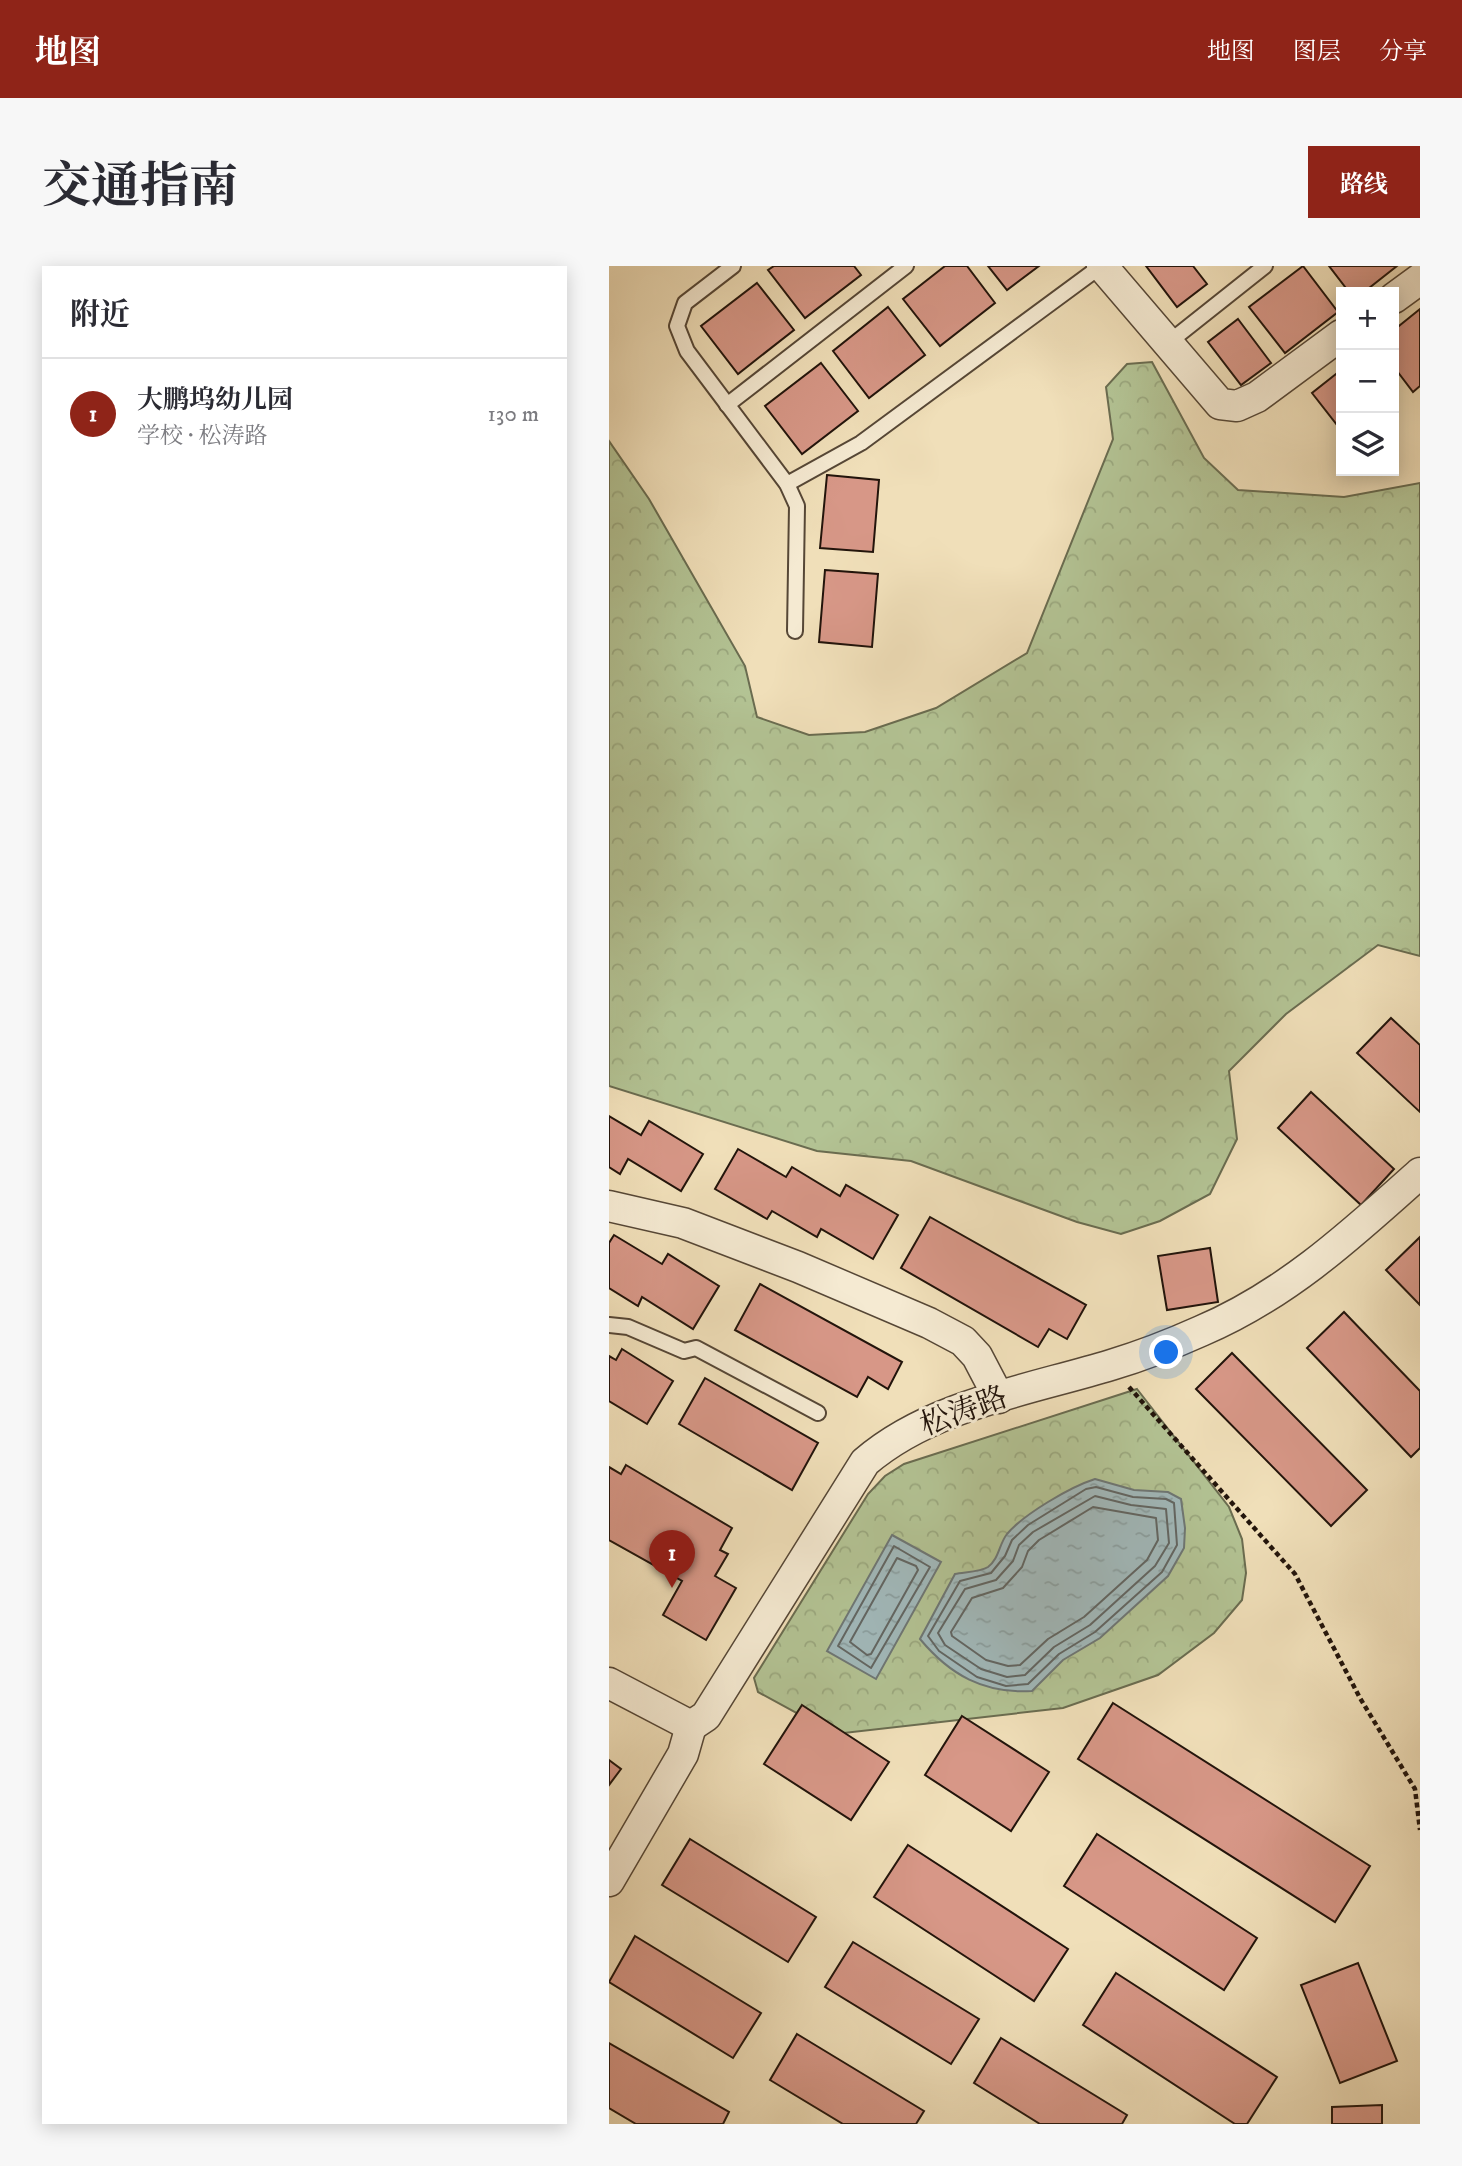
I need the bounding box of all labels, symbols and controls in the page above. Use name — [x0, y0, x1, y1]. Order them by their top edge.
text: 地图 — [35, 33, 101, 74]
text: 地图 — [1207, 37, 1255, 67]
text: 图层 — [1293, 37, 1341, 67]
text: 分享 — [1379, 37, 1427, 67]
button: 路线 — [1308, 146, 1420, 218]
text: 交通指南 — [42, 157, 238, 219]
map controls — [1336, 287, 1399, 476]
button: + — [1336, 287, 1399, 350]
text: 附近 — [70, 297, 130, 334]
button: − — [1336, 350, 1399, 413]
text: 大鹏坞幼儿园 — [137, 384, 293, 417]
text: 1 — [89, 400, 97, 429]
text: 130 m — [487, 400, 539, 429]
button: layers — [1336, 413, 1399, 476]
text: 学校 · 松涛路 — [137, 422, 267, 451]
your location — [1149, 1335, 1183, 1369]
street label: 松涛路 — [915, 1379, 1013, 1445]
pin: 1 — [649, 1530, 695, 1588]

